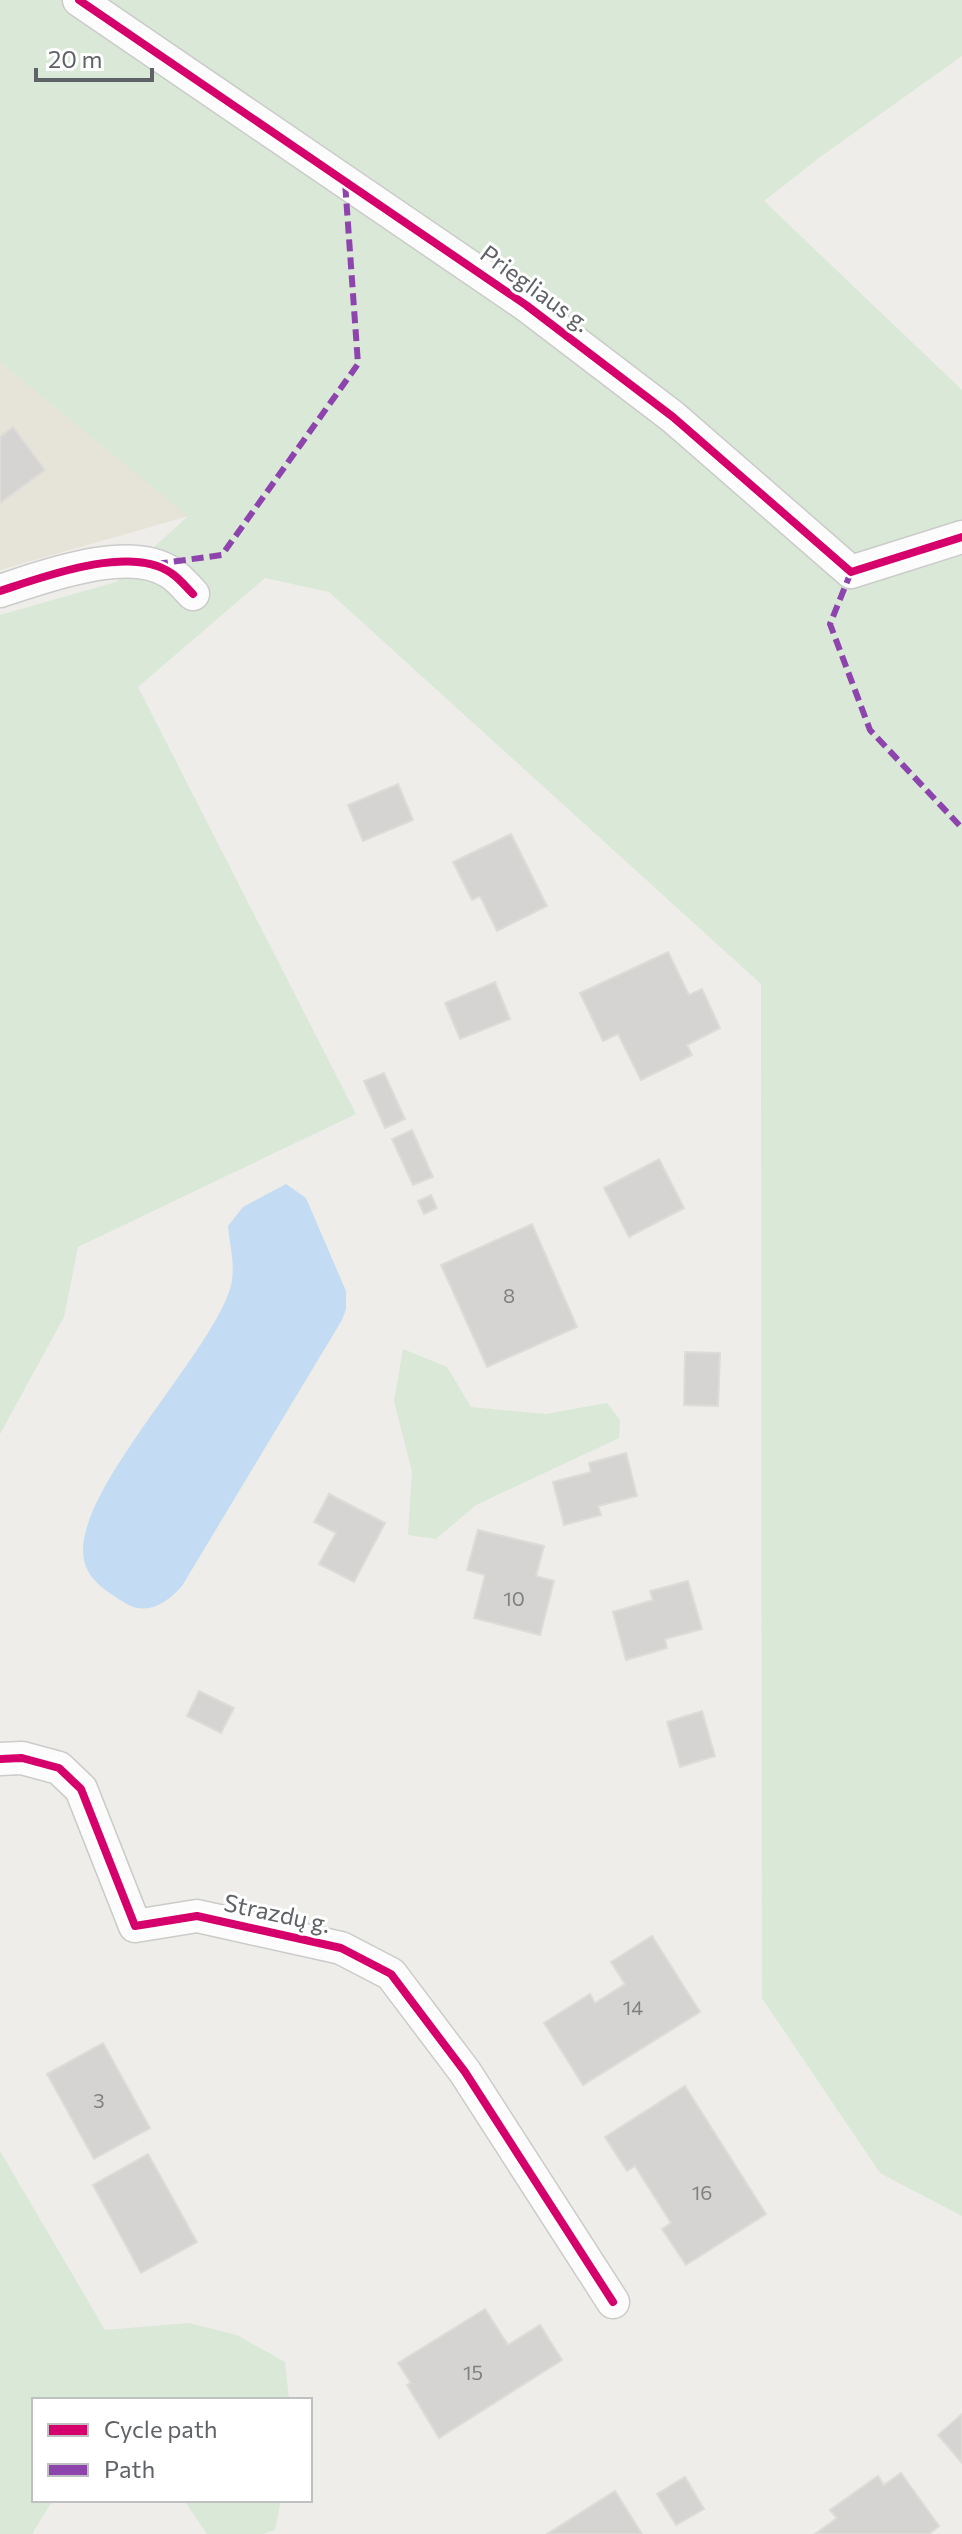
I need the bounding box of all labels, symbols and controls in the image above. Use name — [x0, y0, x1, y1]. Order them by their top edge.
scale bar — [36, 32, 152, 82]
text: 20 m — [48, 44, 102, 73]
street label: Priegliaus g. — [475, 238, 597, 337]
house number: 8 — [503, 1283, 515, 1307]
house number: 10 — [503, 1586, 525, 1610]
street label: Strazdų g. — [221, 1887, 333, 1938]
house number: 14 — [623, 1995, 643, 2019]
house number: 3 — [93, 2088, 105, 2112]
house number: 16 — [692, 2180, 712, 2204]
house number: 15 — [463, 2360, 483, 2384]
legend — [32, 2398, 312, 2502]
text: Cycle path — [104, 2414, 218, 2443]
text: Path — [104, 2454, 155, 2483]

